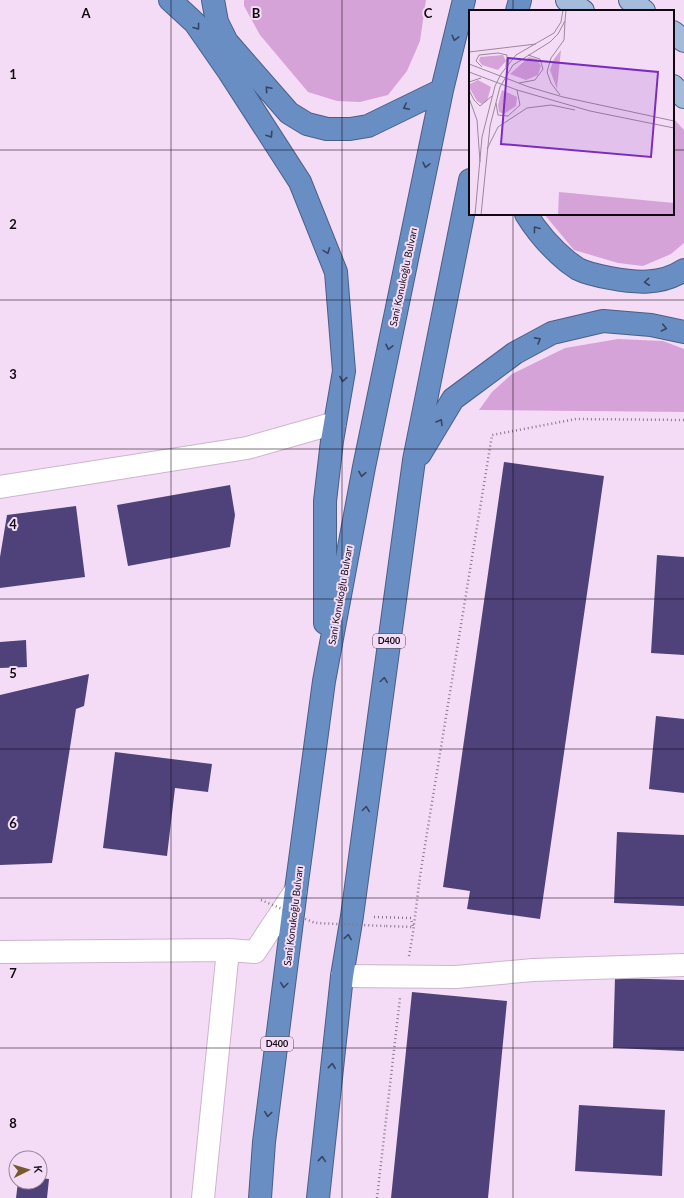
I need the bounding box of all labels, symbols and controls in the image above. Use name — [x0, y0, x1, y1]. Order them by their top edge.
text: A — [80, 5, 91, 21]
text: B — [252, 5, 261, 21]
text: C — [424, 5, 433, 21]
inset map — [469, 10, 674, 215]
one-way arrow — [193, 23, 200, 30]
one-way arrow — [451, 34, 460, 41]
text: 1 — [9, 66, 17, 82]
one-way arrow — [265, 86, 272, 93]
one-way arrow — [403, 102, 411, 110]
one-way arrow — [265, 131, 273, 138]
one-way arrow — [423, 161, 431, 168]
text: 2 — [9, 216, 17, 232]
one-way arrow — [533, 226, 540, 233]
street label: Sani Konukoğlu Bulvarı — [387, 227, 419, 327]
one-way arrow — [323, 247, 331, 254]
one-way arrow — [644, 277, 650, 286]
one-way arrow — [661, 323, 668, 331]
one-way arrow — [534, 338, 541, 345]
one-way arrow — [385, 344, 393, 350]
text: 3 — [9, 366, 17, 382]
one-way arrow — [339, 376, 348, 382]
one-way arrow — [435, 419, 442, 426]
one-way arrow — [359, 471, 367, 477]
text: 4 — [9, 516, 17, 532]
street label: Sani Konukoğlu Bulvarı — [325, 545, 355, 645]
road number: D400 — [373, 634, 405, 648]
text: 5 — [9, 665, 17, 681]
one-way arrow — [379, 677, 388, 683]
one-way arrow — [361, 806, 370, 812]
text: 6 — [9, 815, 17, 831]
street label: Sani Konukoğlu Bulvarı — [281, 865, 305, 967]
one-way arrow — [343, 934, 352, 940]
text: 7 — [9, 965, 17, 981]
one-way arrow — [280, 982, 289, 988]
road number: D400 — [261, 1037, 293, 1051]
one-way arrow — [327, 1063, 336, 1069]
one-way arrow — [264, 1111, 273, 1117]
text: 8 — [9, 1115, 17, 1131]
north arrow — [8, 1150, 48, 1190]
one-way arrow — [318, 1156, 327, 1162]
text: K — [32, 1165, 45, 1174]

